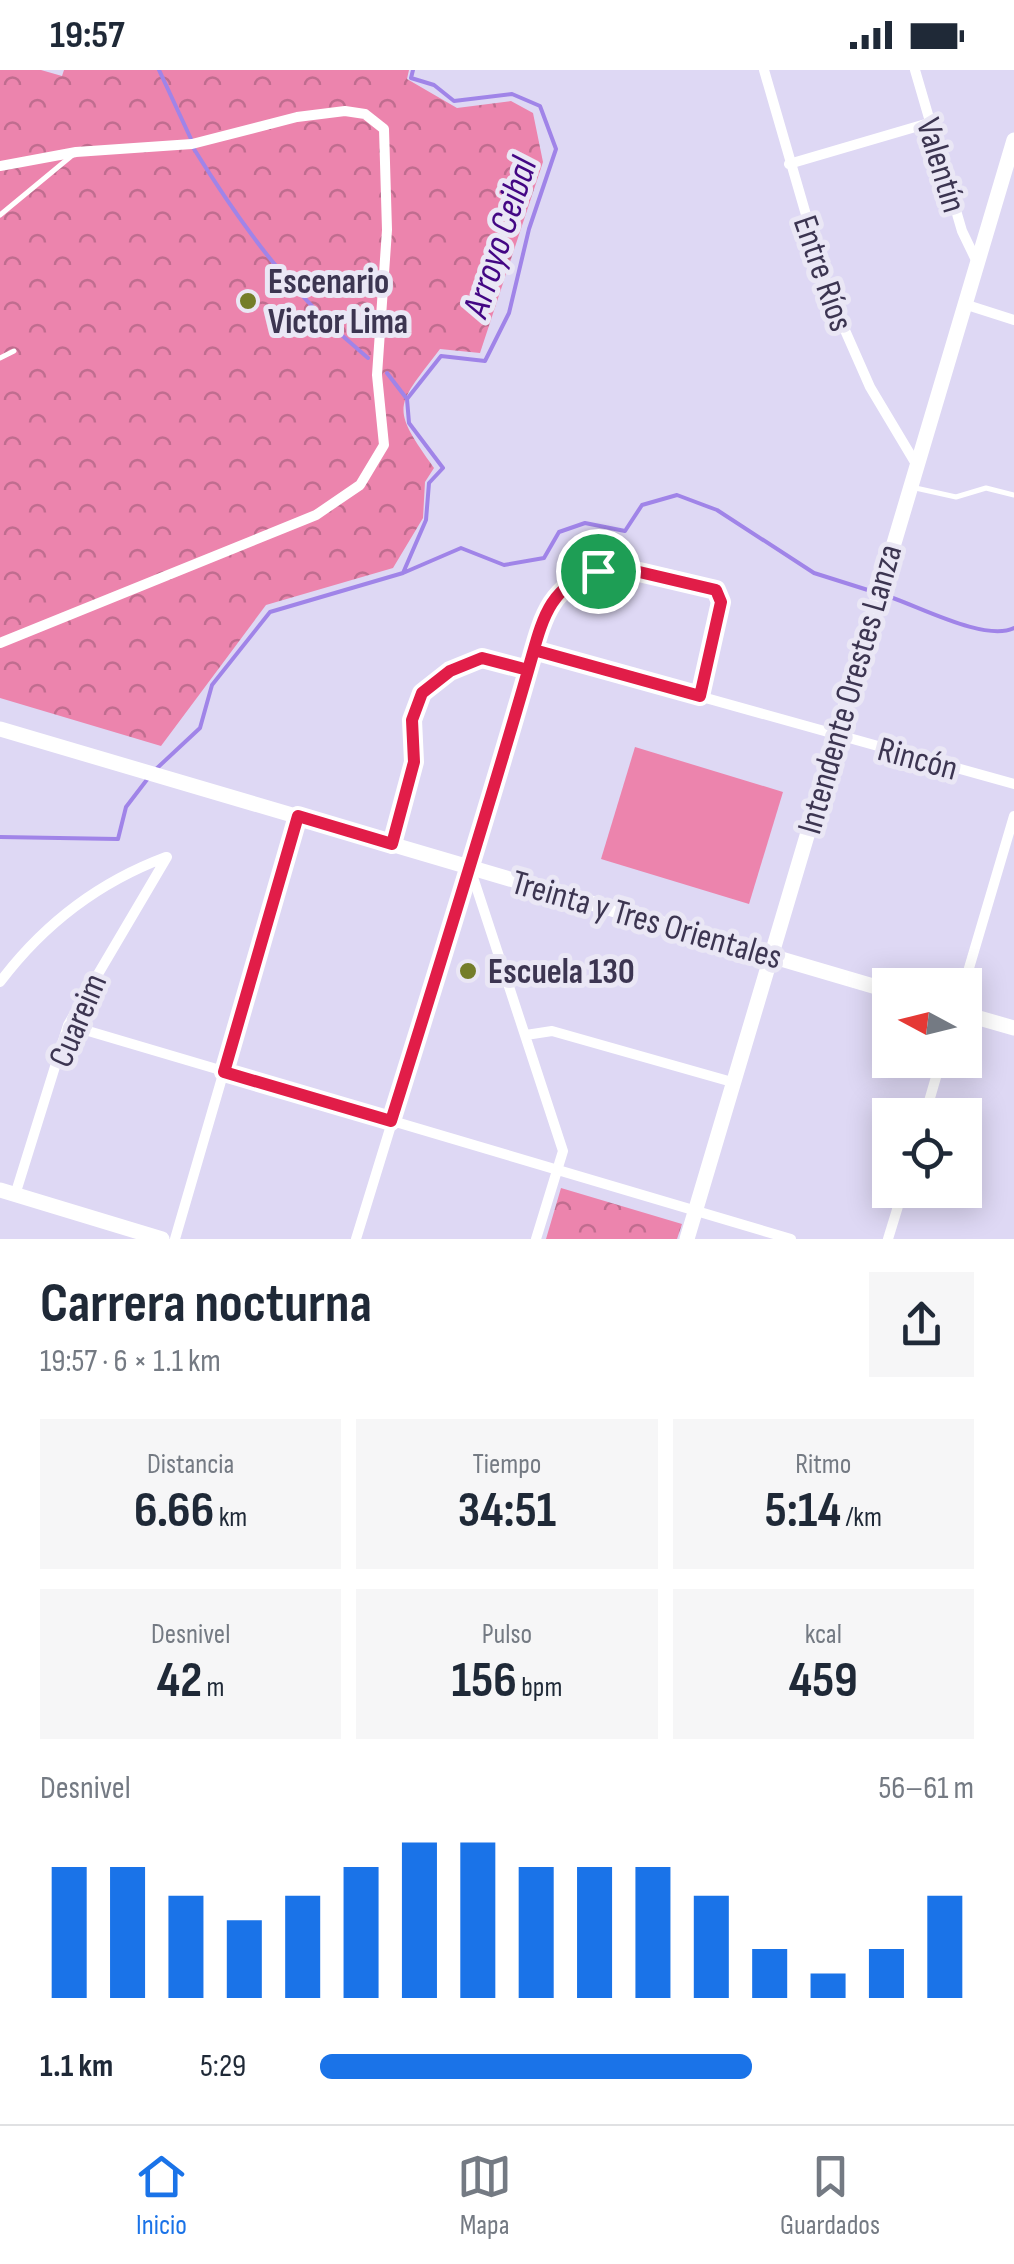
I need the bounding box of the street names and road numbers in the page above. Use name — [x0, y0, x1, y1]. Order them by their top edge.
street label: Valentín — [906, 113, 975, 218]
street label: Entre Ríos — [783, 210, 862, 337]
street label: Intendente Orestes Lanza — [789, 540, 912, 839]
street label: Rincón — [873, 728, 962, 791]
street label: Treinta y Tres Orientales — [507, 861, 787, 980]
street label: Cuareim — [40, 967, 117, 1074]

